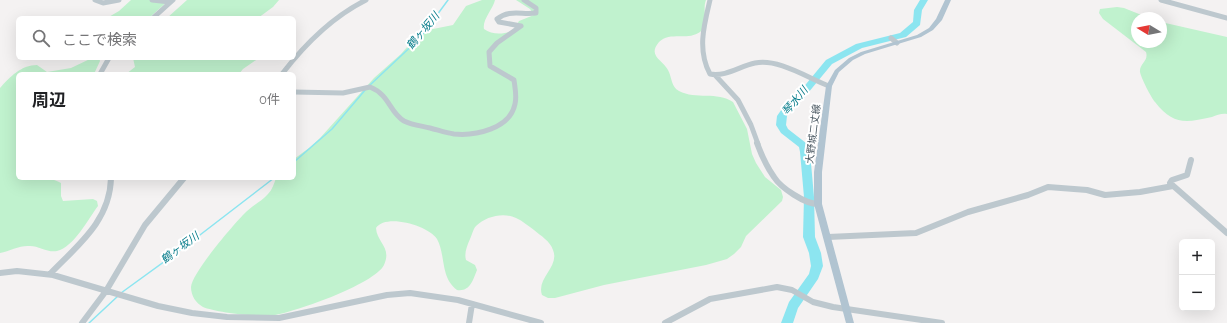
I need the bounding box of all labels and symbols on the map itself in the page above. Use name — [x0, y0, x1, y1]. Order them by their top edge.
water label: 鶴ヶ坂川 — [404, 9, 443, 52]
north arrow — [1131, 12, 1167, 48]
water label: 琴水川 — [779, 83, 811, 118]
street label: 大野城二丈線 — [804, 104, 822, 164]
water label: 鶴ヶ坂川 — [159, 229, 202, 266]

